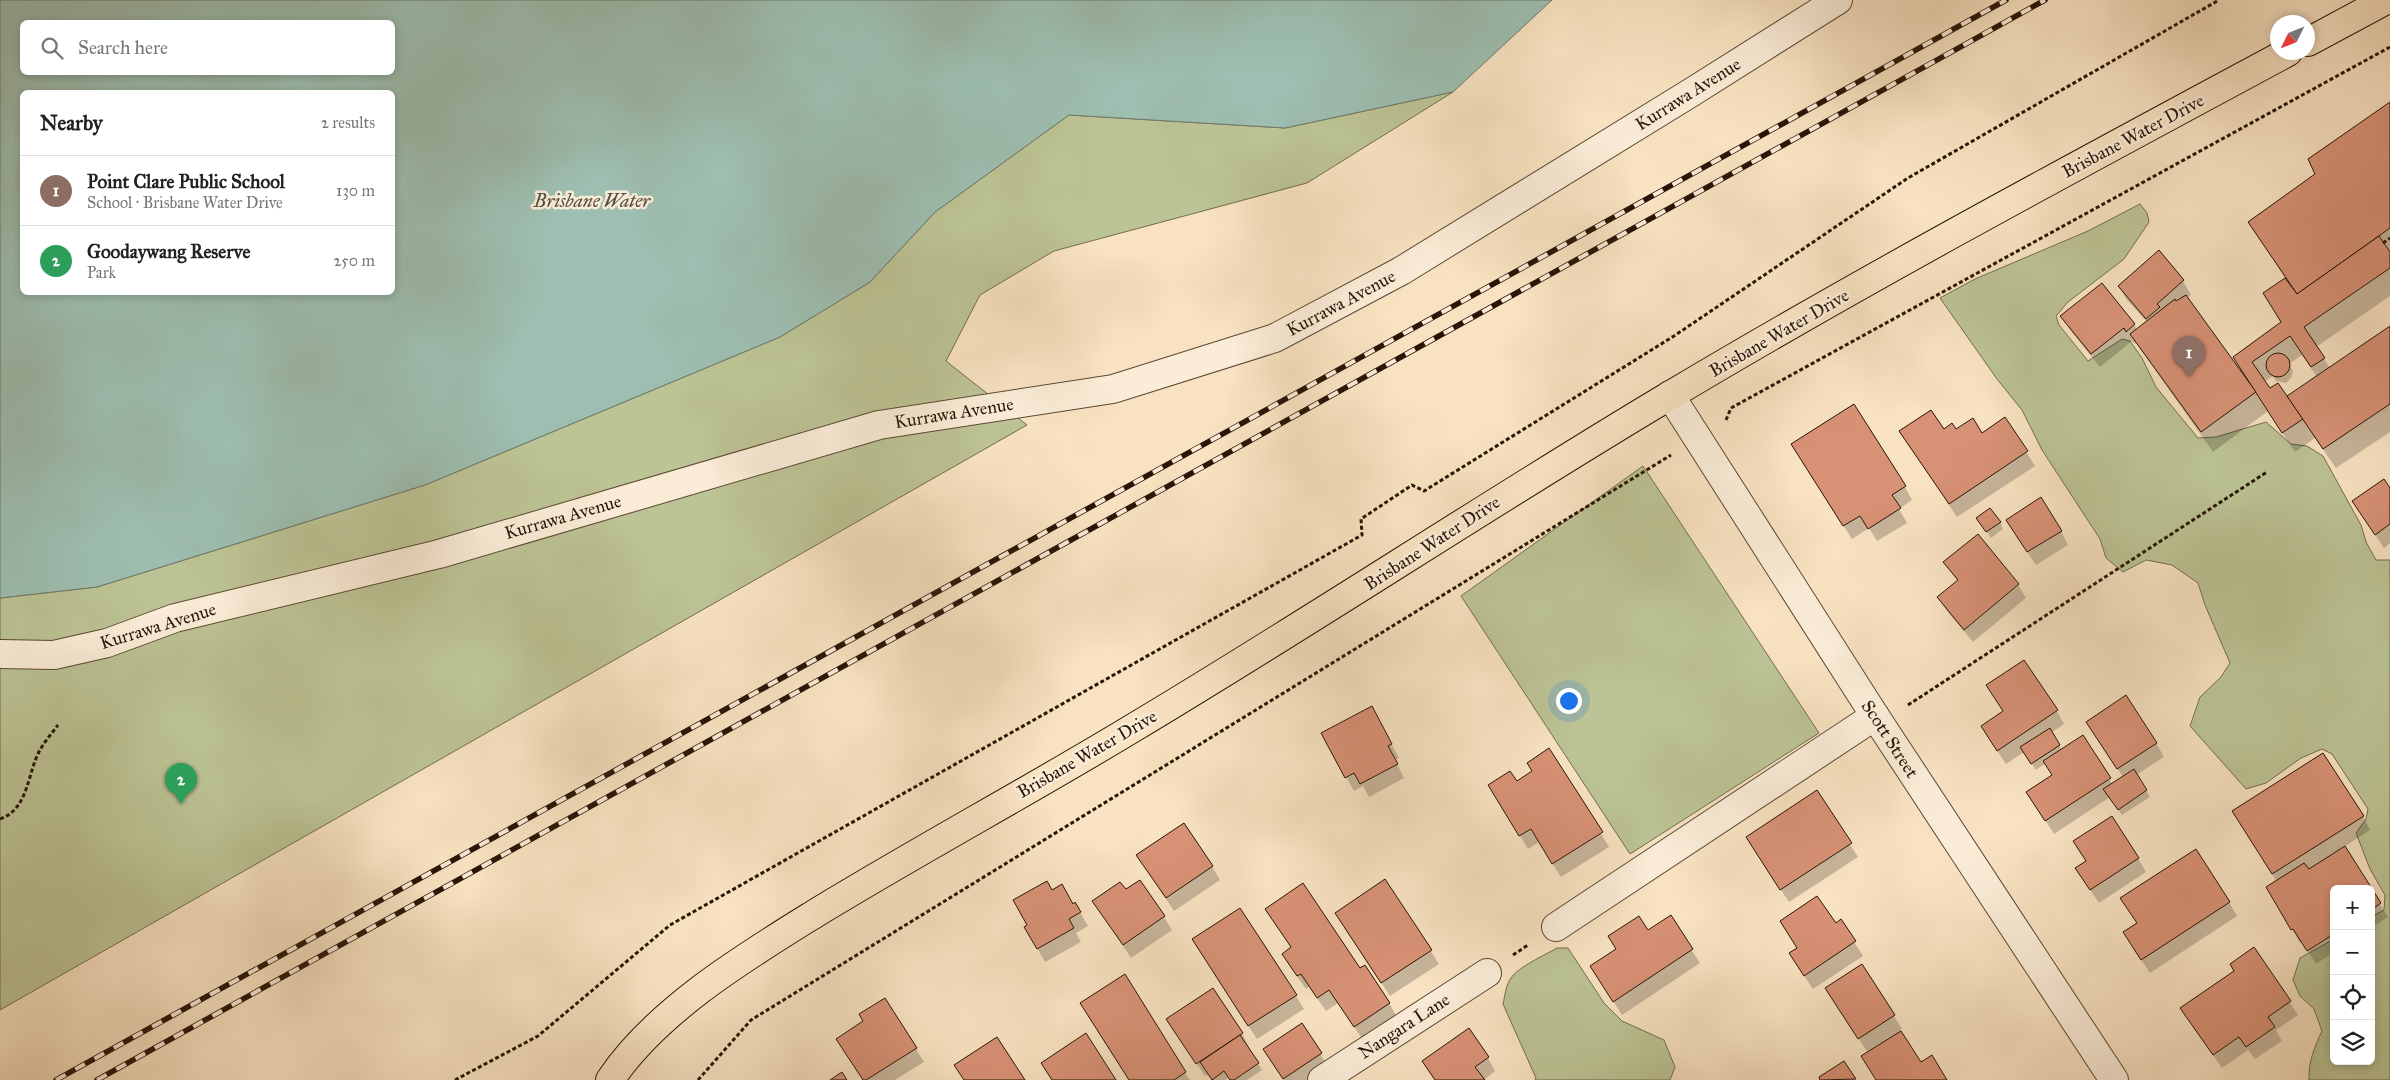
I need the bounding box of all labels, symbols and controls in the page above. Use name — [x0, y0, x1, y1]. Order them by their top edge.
north arrow — [2270, 15, 2315, 60]
search box — [20, 20, 395, 75]
icon: search — [38, 34, 66, 62]
text: Search here — [78, 36, 168, 59]
street label: Kurrawa Avenue — [1631, 53, 1745, 135]
street label: Brisbane Water Drive — [2058, 89, 2208, 183]
text: Nearby — [40, 110, 103, 136]
text: 2 results — [321, 113, 375, 132]
text: Point Clare Public School — [87, 170, 285, 193]
text: 1 — [53, 181, 59, 200]
text: 130 m — [336, 181, 375, 200]
water label: Brisbane Water — [533, 189, 651, 212]
text: School · Brisbane Water Drive — [87, 193, 283, 212]
text: Goodaywang Reserve — [87, 240, 250, 263]
text: 2 — [52, 251, 60, 270]
text: 250 m — [334, 251, 375, 270]
text: Park — [87, 263, 116, 282]
street label: Kurrawa Avenue — [1283, 265, 1399, 341]
street label: Brisbane Water Drive — [1705, 284, 1853, 382]
pin: 1 — [2173, 336, 2205, 377]
street label: Kurrawa Avenue — [893, 393, 1015, 433]
street label: Kurrawa Avenue — [502, 490, 624, 544]
street label: Brisbane Water Drive — [1360, 491, 1504, 595]
street label: Kurrawa Avenue — [97, 598, 219, 654]
your location — [1556, 688, 1582, 714]
street label: Scott Street — [1857, 696, 1924, 783]
street label: Brisbane Water Drive — [1013, 705, 1161, 803]
pin: 2 — [165, 763, 197, 804]
map controls — [2330, 885, 2375, 1065]
button: + — [2330, 885, 2375, 930]
button: − — [2330, 930, 2375, 975]
button: locate — [2330, 975, 2375, 1020]
street label: Nangara Lane — [1354, 988, 1454, 1065]
button: layers — [2330, 1020, 2375, 1065]

